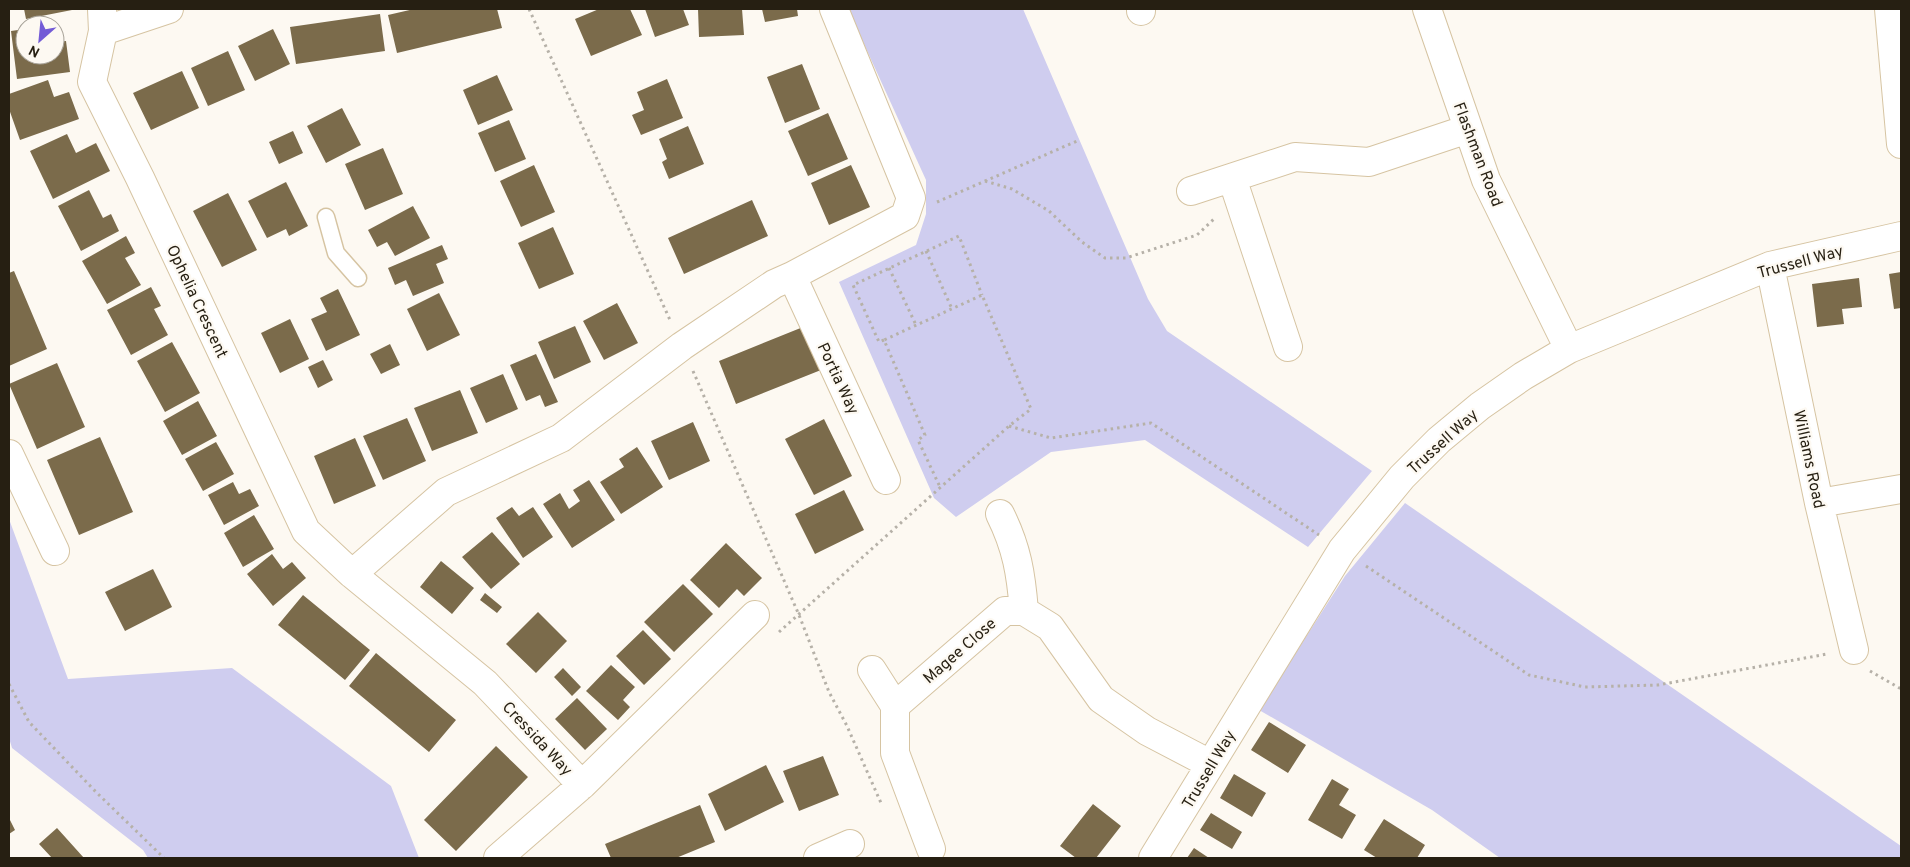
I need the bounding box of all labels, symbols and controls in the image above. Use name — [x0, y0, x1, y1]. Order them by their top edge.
north arrow — [15, 15, 65, 65]
text: N — [26, 40, 43, 60]
street label: Flashman Road — [1448, 100, 1506, 210]
street label: Ophelia Crescent — [161, 242, 231, 362]
street label: Trussell Way — [1755, 242, 1846, 284]
street label: Portia Way — [812, 340, 863, 418]
street label: Trussell Way — [1404, 406, 1483, 479]
street label: Williams Road — [1788, 408, 1828, 511]
street label: Magee Close — [920, 614, 1001, 689]
street label: Cressida Way — [497, 698, 576, 781]
street label: Trussell Way — [1178, 727, 1241, 813]

